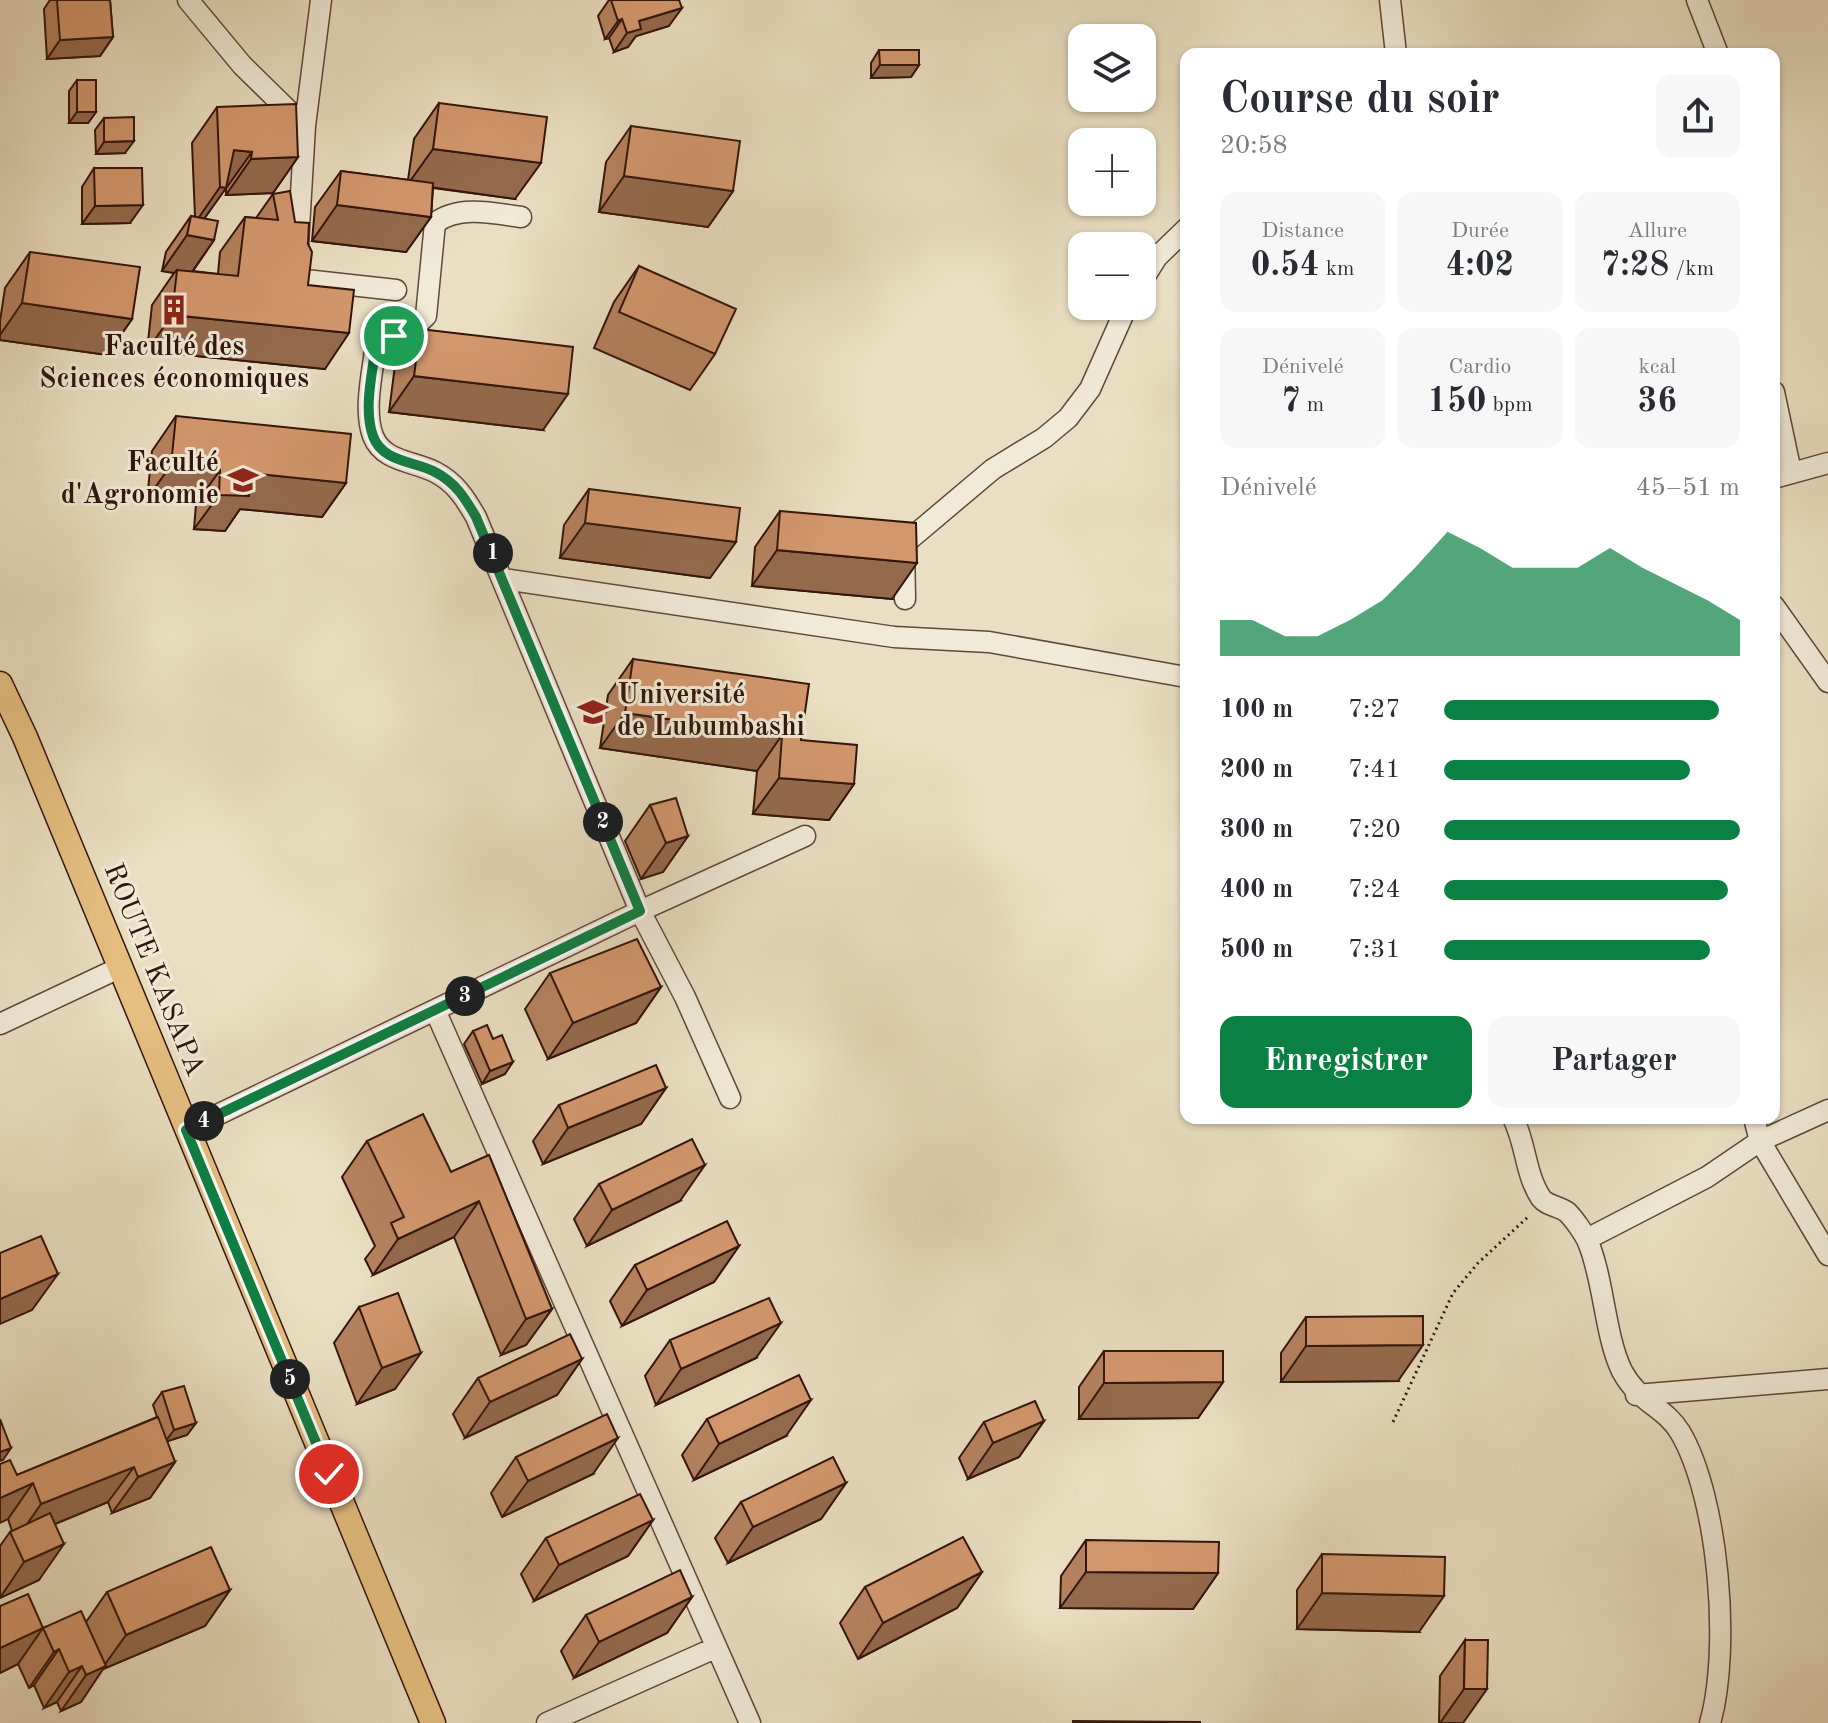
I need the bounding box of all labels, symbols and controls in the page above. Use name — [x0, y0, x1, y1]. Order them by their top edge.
map controls — [1068, 24, 1156, 320]
button: layers — [1068, 24, 1156, 112]
button: share — [1656, 74, 1740, 158]
text: Course du soir — [1220, 78, 1500, 122]
button: + — [1068, 128, 1156, 216]
text: 20:58 — [1220, 133, 1288, 159]
text: Distance — [1261, 220, 1344, 242]
text: Durée — [1451, 220, 1509, 242]
text: Allure — [1628, 220, 1687, 242]
button: − — [1068, 232, 1156, 320]
text: 0.54 — [1251, 249, 1319, 283]
text: 4:02 — [1446, 249, 1514, 283]
text: 7:28 — [1600, 249, 1669, 283]
text: km — [1319, 258, 1355, 280]
text: /km — [1669, 258, 1714, 280]
building icon: Faculté des Sciences économiques — [157, 293, 191, 327]
pin — [360, 302, 428, 370]
icon: arrive — [372, 314, 416, 358]
place label: Faculté des Sciences économiques — [39, 334, 309, 394]
text: Dénivelé — [1262, 356, 1344, 378]
text: Cardio — [1449, 356, 1511, 378]
text: kcal — [1638, 356, 1676, 378]
text: 7 — [1281, 385, 1301, 419]
text: 150 — [1427, 385, 1486, 419]
text: 36 — [1638, 385, 1677, 419]
text: m — [1301, 394, 1324, 416]
text: bpm — [1486, 394, 1533, 416]
place label: Faculté d'Agronomie — [61, 450, 219, 510]
school or university icon: Faculté d'Agronomie — [226, 463, 260, 497]
text: Dénivelé — [1220, 475, 1317, 501]
text: 45–51 m — [1636, 475, 1740, 501]
pin: 1 — [473, 533, 513, 573]
text: 1 — [487, 542, 499, 564]
place label: Université de Lubumbashi — [617, 682, 805, 742]
school or university icon: Université de Lubumbashi — [576, 695, 610, 729]
text: 100 m — [1220, 697, 1293, 723]
text: 7:27 — [1348, 697, 1401, 723]
text: 200 m — [1220, 757, 1293, 783]
text: 7:41 — [1348, 757, 1401, 783]
pin: 2 — [583, 802, 623, 842]
text: 2 — [597, 811, 609, 833]
text: 300 m — [1220, 817, 1293, 843]
text: 7:20 — [1348, 817, 1401, 843]
street label: ROUTE KASAPA — [98, 860, 208, 1080]
text: 400 m — [1220, 877, 1293, 903]
text: 7:24 — [1348, 877, 1401, 903]
text: 500 m — [1220, 937, 1293, 963]
text: 7:31 — [1348, 937, 1401, 963]
pin: 3 — [445, 976, 485, 1016]
text: 3 — [459, 985, 471, 1007]
button: Enregistrer — [1220, 1016, 1472, 1108]
button: Partager — [1488, 1016, 1740, 1108]
pin: 4 — [184, 1101, 224, 1141]
text: 4 — [198, 1110, 210, 1132]
pin: 5 — [270, 1359, 310, 1399]
text: 5 — [284, 1368, 296, 1390]
pin — [295, 1440, 363, 1508]
icon: check — [307, 1452, 351, 1496]

